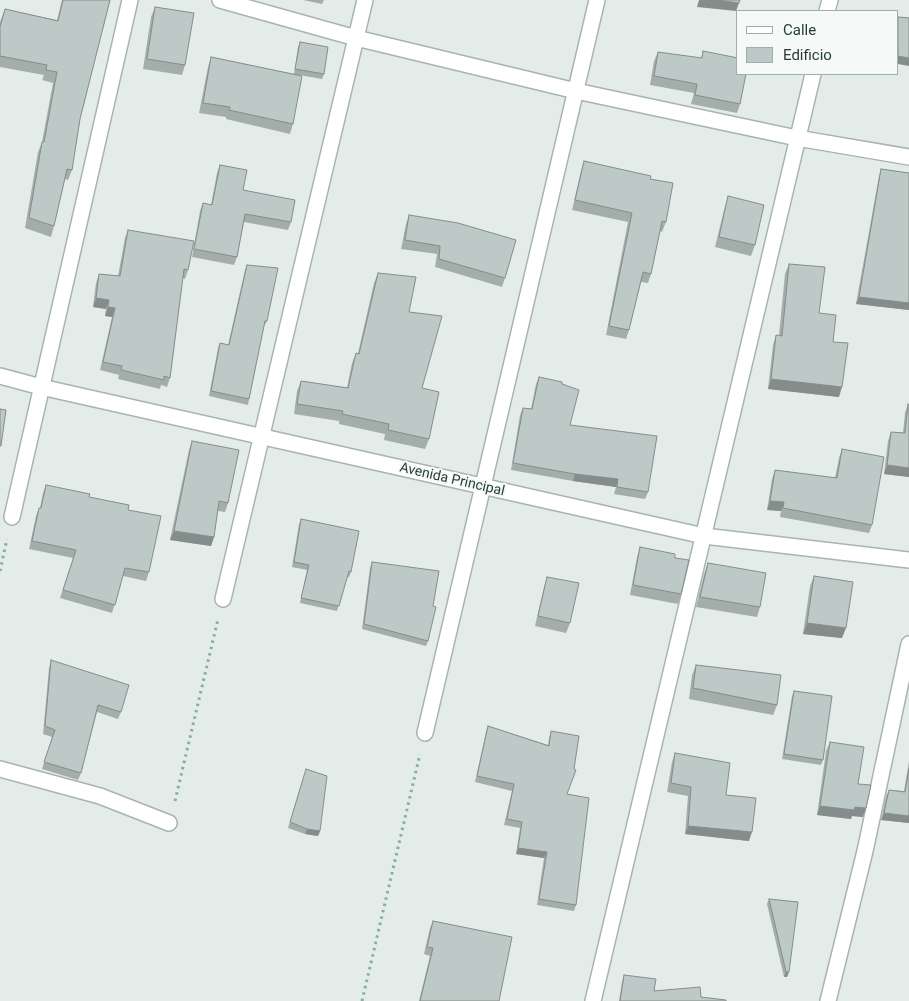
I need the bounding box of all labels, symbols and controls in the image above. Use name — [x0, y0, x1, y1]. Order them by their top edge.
legend — [736, 10, 899, 75]
text: Calle — [783, 21, 816, 39]
text: Edificio — [783, 46, 832, 64]
street label: Avenida Principal — [398, 460, 506, 500]

